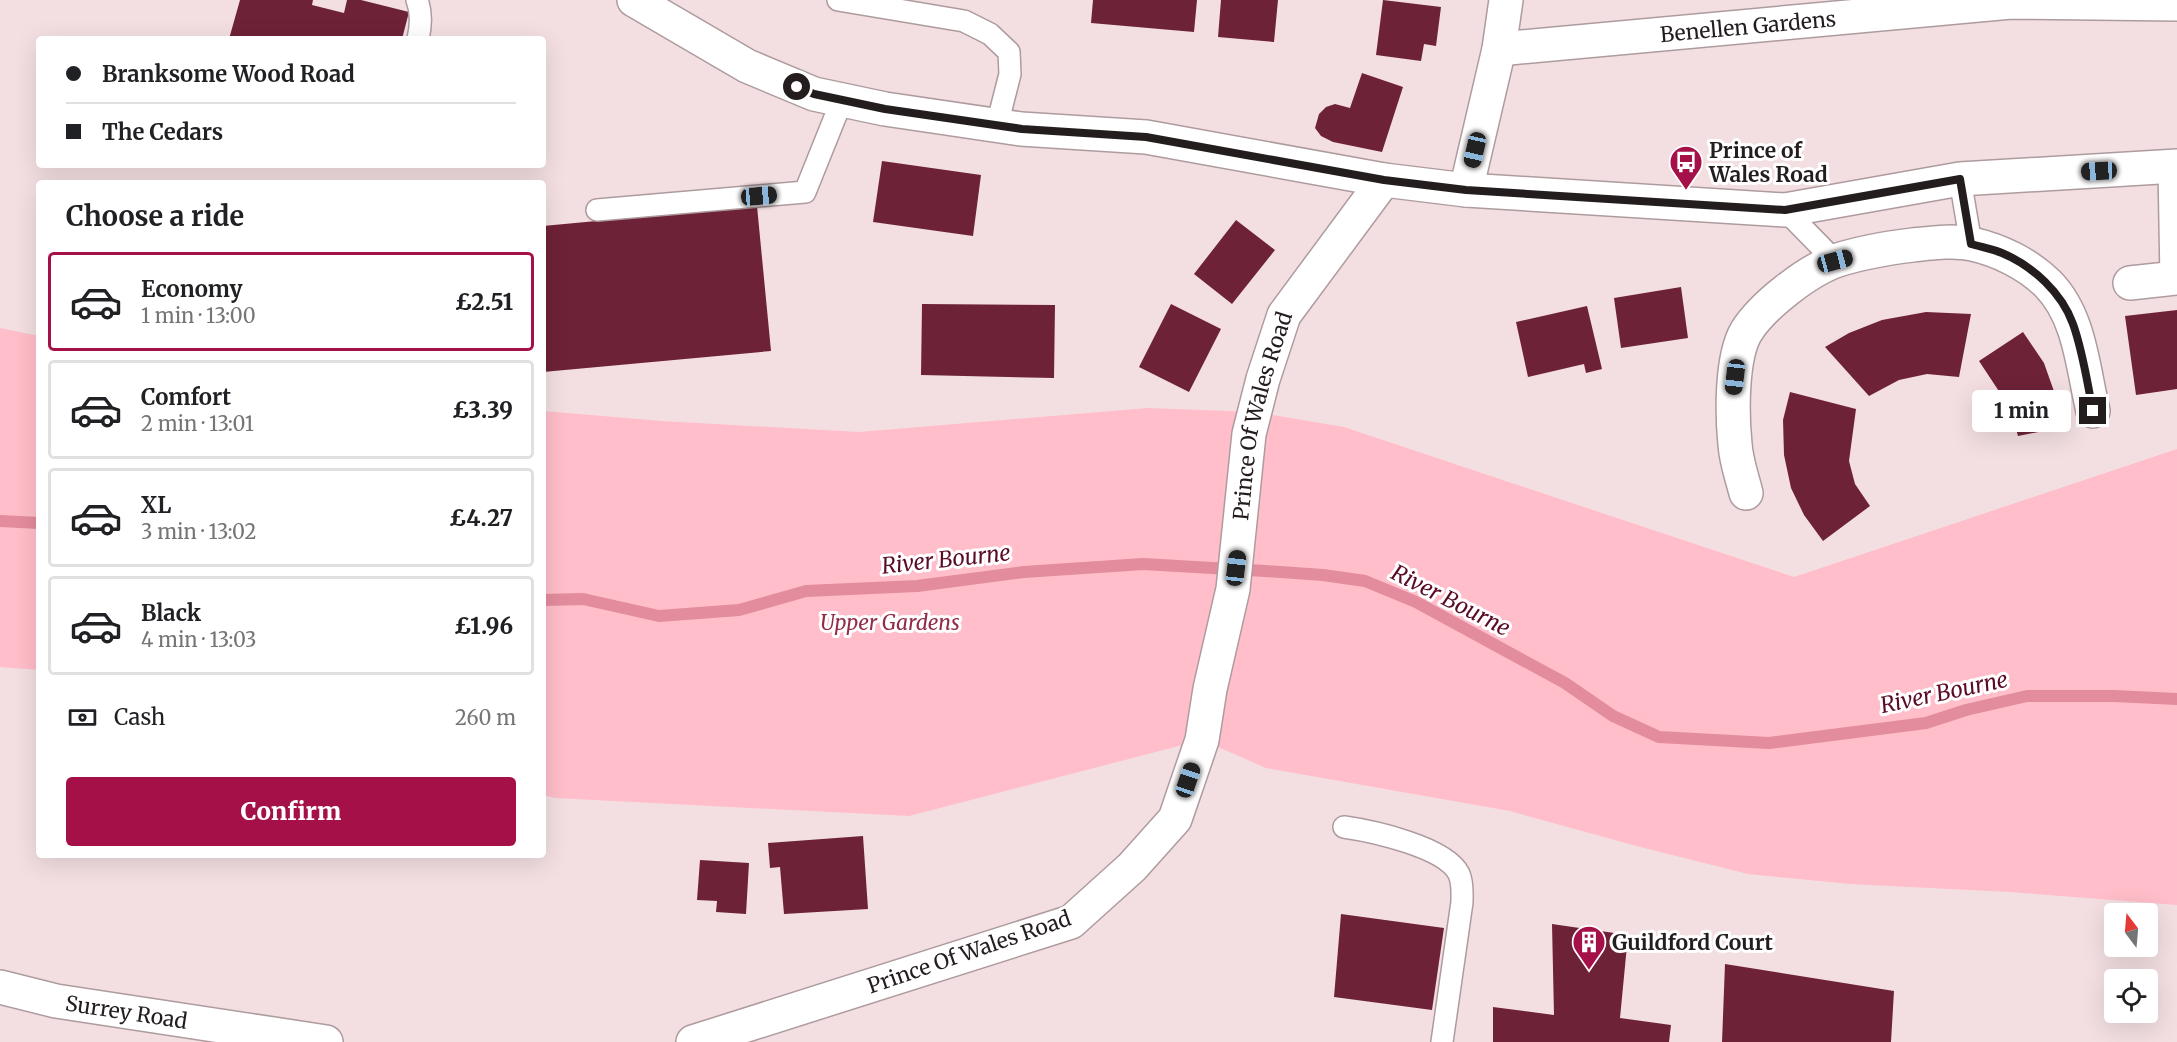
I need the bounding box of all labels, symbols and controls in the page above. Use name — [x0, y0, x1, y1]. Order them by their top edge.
street label: Benellen Gardens — [1659, 5, 1837, 48]
text: Branksome Wood Road — [102, 60, 355, 88]
route start — [783, 73, 810, 100]
text: The Cedars — [102, 118, 223, 146]
car — [1462, 130, 1488, 170]
place label: Prince of Wales Road — [1708, 137, 1828, 188]
bus stop icon: Prince of Wales Road — [1668, 144, 1704, 191]
car — [2081, 161, 2117, 181]
car — [740, 185, 778, 207]
text: Choose a ride — [66, 199, 244, 233]
car — [1815, 248, 1855, 274]
icon: car — [69, 275, 123, 329]
text: Economy — [141, 275, 242, 303]
text: £2.51 — [455, 288, 513, 316]
text: 1 min · 13:00 — [141, 303, 256, 328]
street label: Prince Of Wales Road — [1227, 308, 1298, 521]
car — [1724, 358, 1746, 396]
icon: car — [69, 383, 123, 437]
text: Comfort — [141, 383, 231, 411]
callout: 1 min — [1973, 390, 2072, 432]
text: £3.39 — [452, 396, 513, 424]
route end — [2079, 397, 2106, 424]
text: 1 min — [1994, 398, 2049, 423]
text: 2 min · 13:01 — [141, 411, 254, 436]
icon: car — [69, 491, 123, 545]
text: XL — [141, 491, 171, 519]
text: £4.27 — [449, 504, 513, 532]
text: 3 min · 13:02 — [141, 519, 256, 544]
water label: River Bourne — [880, 538, 1012, 580]
car — [1225, 549, 1247, 587]
water label: River Bourne — [1387, 558, 1515, 642]
icon: car — [69, 599, 123, 653]
text: Black — [141, 599, 201, 627]
park label: Upper Gardens — [820, 609, 960, 636]
text: £1.96 — [454, 612, 513, 640]
text: 4 min · 13:03 — [141, 627, 256, 652]
water label: River Bourne — [1878, 665, 2010, 719]
icon: cash — [66, 701, 99, 734]
text: Cash — [114, 703, 165, 731]
text: 260 m — [455, 705, 516, 730]
car — [1174, 760, 1202, 800]
button: Confirm — [66, 777, 516, 846]
north arrow — [2104, 903, 2158, 957]
map controls — [2104, 903, 2158, 1023]
street label: Prince Of Wales Road — [864, 904, 1075, 1000]
building icon: Guildford Court — [1571, 924, 1607, 971]
place label: Guildford Court — [1612, 929, 1774, 956]
button: locate — [2104, 969, 2158, 1023]
street label: Surrey Road — [64, 989, 190, 1034]

